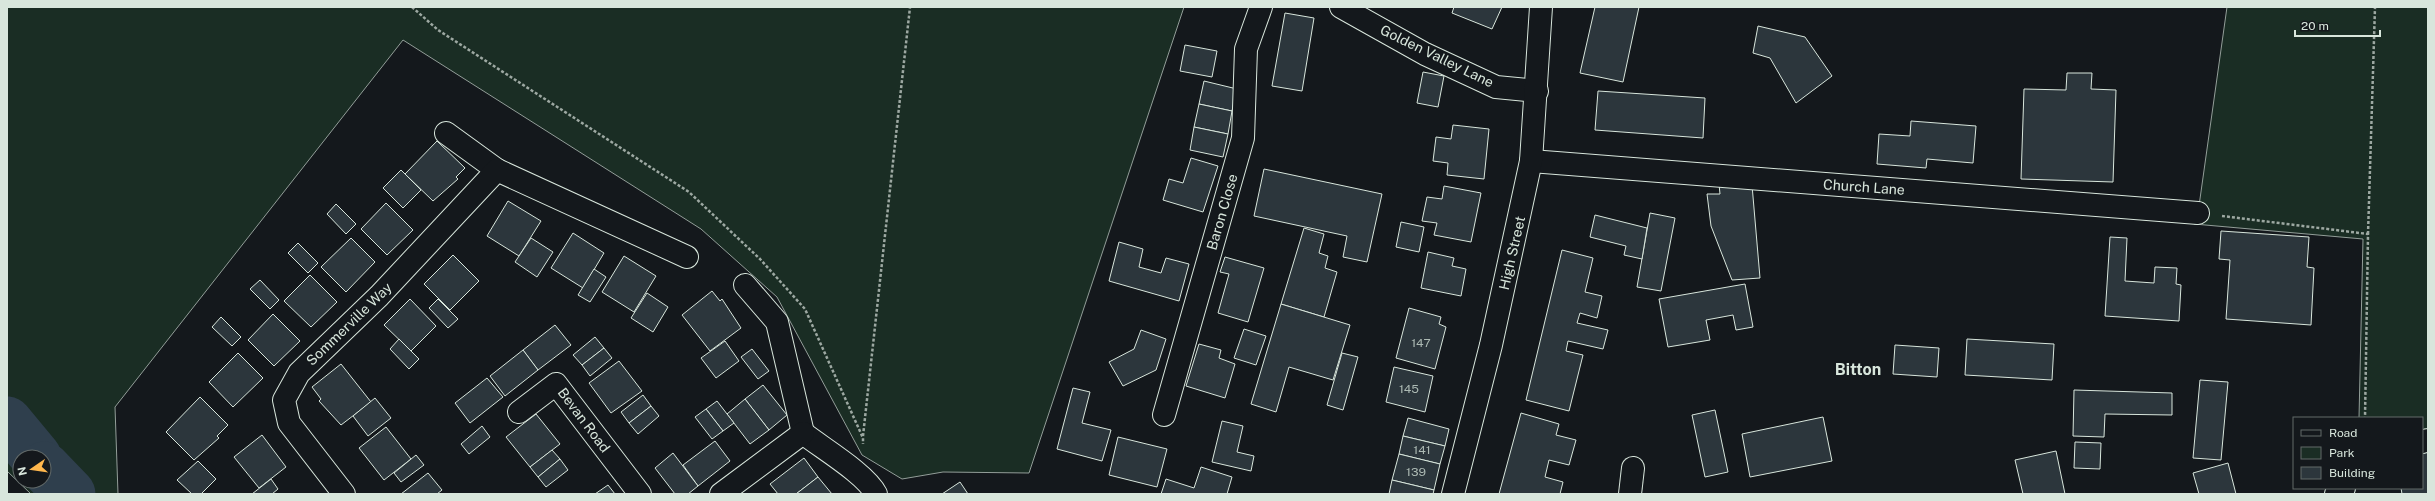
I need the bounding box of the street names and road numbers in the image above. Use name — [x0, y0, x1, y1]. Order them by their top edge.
street label: Golden Valley Lane — [1378, 22, 1496, 90]
street label: Baron Close — [1204, 172, 1240, 252]
street label: Church Lane — [1823, 176, 1905, 198]
street label: High Street — [1496, 215, 1528, 291]
street label: Sommerville Way — [303, 279, 395, 369]
street label: Bevan Road — [555, 385, 613, 455]

